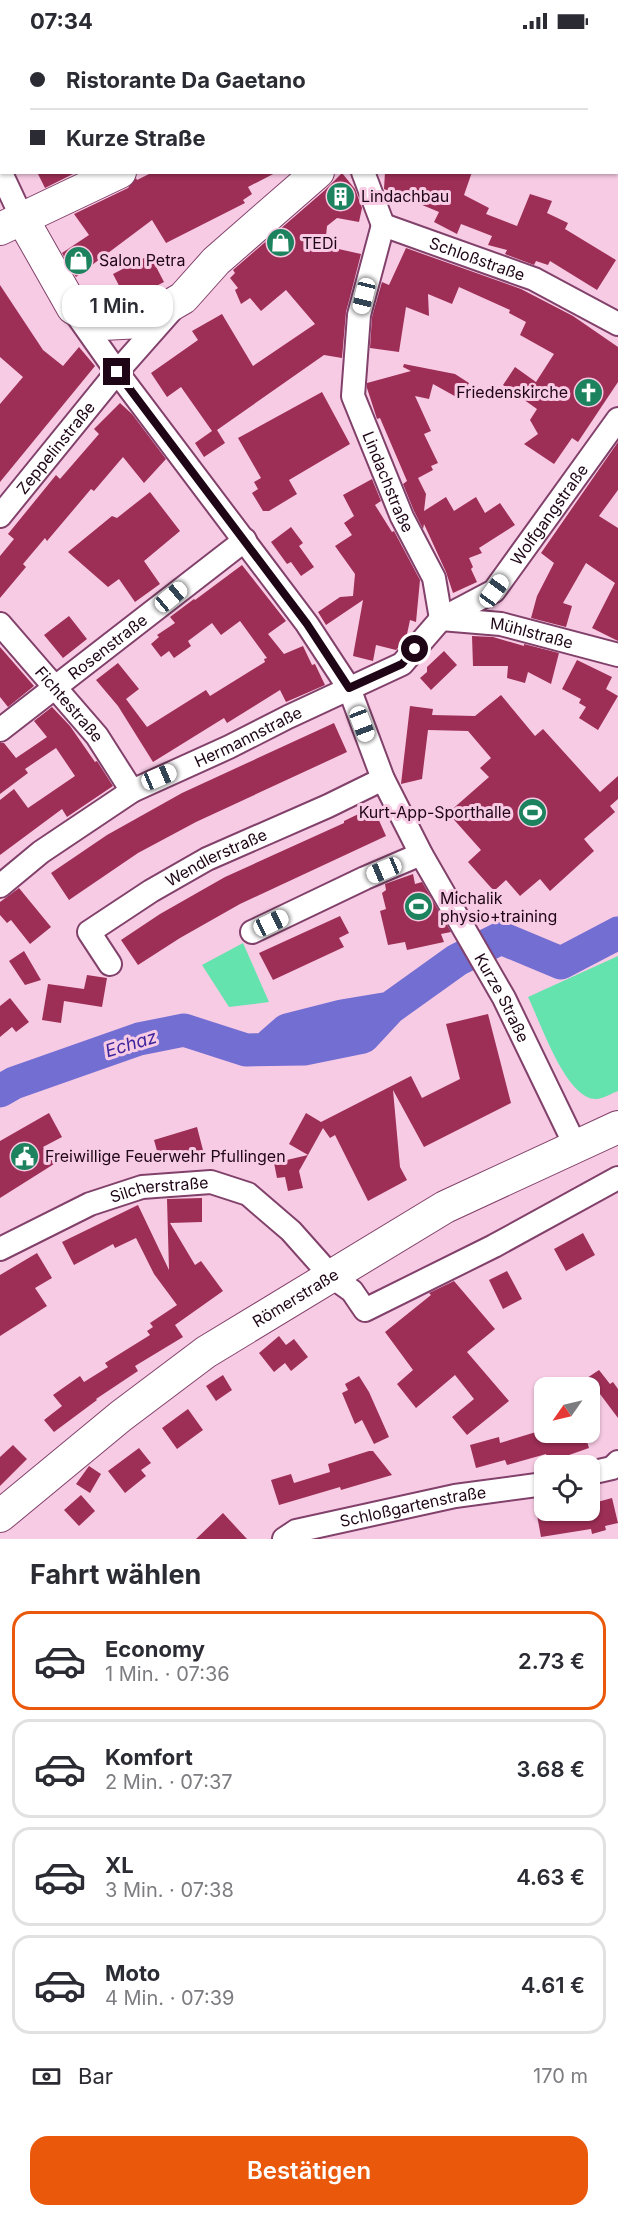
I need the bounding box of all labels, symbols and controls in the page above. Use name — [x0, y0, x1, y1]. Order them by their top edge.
text: 07:34 — [30, 8, 93, 34]
text: Ristorante Da Gaetano — [66, 67, 306, 93]
text: Kurze Straße — [66, 125, 206, 151]
building icon: Lindachbau — [324, 180, 356, 212]
place label: Lindachbau — [361, 186, 449, 206]
shop icon: TEDi — [265, 227, 297, 259]
street label: Schloßstraße — [427, 232, 528, 285]
place label: TEDi — [302, 233, 337, 253]
shop icon: Salon Petra — [62, 244, 94, 276]
place label: Salon Petra — [99, 250, 185, 270]
car — [351, 276, 377, 316]
callout: 1 Min. — [62, 285, 172, 327]
text: 1 Min. — [90, 294, 145, 318]
route end — [103, 358, 130, 385]
church icon: Friedenskirche — [573, 376, 605, 408]
place label: Friedenskirche — [456, 382, 568, 402]
street label: Zeppelinstraße — [12, 397, 99, 498]
street label: Lindachstraße — [358, 428, 418, 536]
street label: Wolfgangstraße — [506, 460, 592, 569]
car — [476, 571, 512, 611]
car — [151, 579, 191, 615]
street label: Rosenstraße — [64, 610, 151, 684]
street label: Mühlstraße — [489, 613, 575, 653]
route start — [401, 635, 428, 662]
street label: Fichtestraße — [31, 662, 108, 746]
street label: Hermannstraße — [191, 702, 305, 771]
car — [347, 704, 377, 744]
car — [139, 762, 179, 792]
sports icon: Kurt-App-Sporthalle — [516, 796, 548, 828]
place label: Kurt-App-Sporthalle — [359, 802, 511, 822]
street label: Wendlerstraße — [162, 824, 270, 891]
car — [364, 855, 404, 885]
place label: Michalik physio+training — [440, 888, 557, 926]
sports icon: Michalik physio+training — [403, 891, 435, 923]
car — [251, 907, 291, 939]
street label: Kurze Straße — [470, 950, 534, 1045]
water label: Echaz — [103, 1026, 159, 1061]
public building icon: Freiwillige Feuerwehr Pfullingen — [8, 1140, 40, 1172]
place label: Freiwillige Feuerwehr Pfullingen — [45, 1146, 286, 1166]
street label: Silcherstraße — [107, 1172, 209, 1207]
street label: Römerstraße — [249, 1264, 342, 1331]
north arrow — [534, 1377, 600, 1443]
map controls — [534, 1377, 600, 1521]
button: locate — [534, 1455, 600, 1521]
street label: Schloßgartenstraße — [338, 1482, 487, 1531]
text: Fahrt wählen — [30, 1558, 201, 1591]
icon: car — [33, 1634, 87, 1688]
text: Economy — [105, 1636, 205, 1662]
text: 2.73 € — [518, 1648, 585, 1674]
text: 1 Min. · 07:36 — [105, 1662, 230, 1686]
icon: car — [33, 1742, 87, 1796]
text: Komfort — [105, 1744, 193, 1770]
text: 3.68 € — [516, 1756, 585, 1782]
text: 2 Min. · 07:37 — [105, 1770, 233, 1794]
icon: car — [33, 1850, 87, 1904]
text: XL — [105, 1852, 134, 1878]
text: 4.63 € — [516, 1864, 585, 1890]
text: 3 Min. · 07:38 — [105, 1878, 234, 1902]
icon: car — [33, 1958, 87, 2012]
text: Moto — [105, 1960, 160, 1986]
text: 4.61 € — [521, 1972, 585, 1998]
text: 4 Min. · 07:39 — [105, 1986, 234, 2010]
icon: cash — [30, 2060, 63, 2093]
text: Bar — [78, 2063, 113, 2089]
text: 170 m — [533, 2064, 588, 2088]
button: Bestätigen — [30, 2136, 588, 2205]

